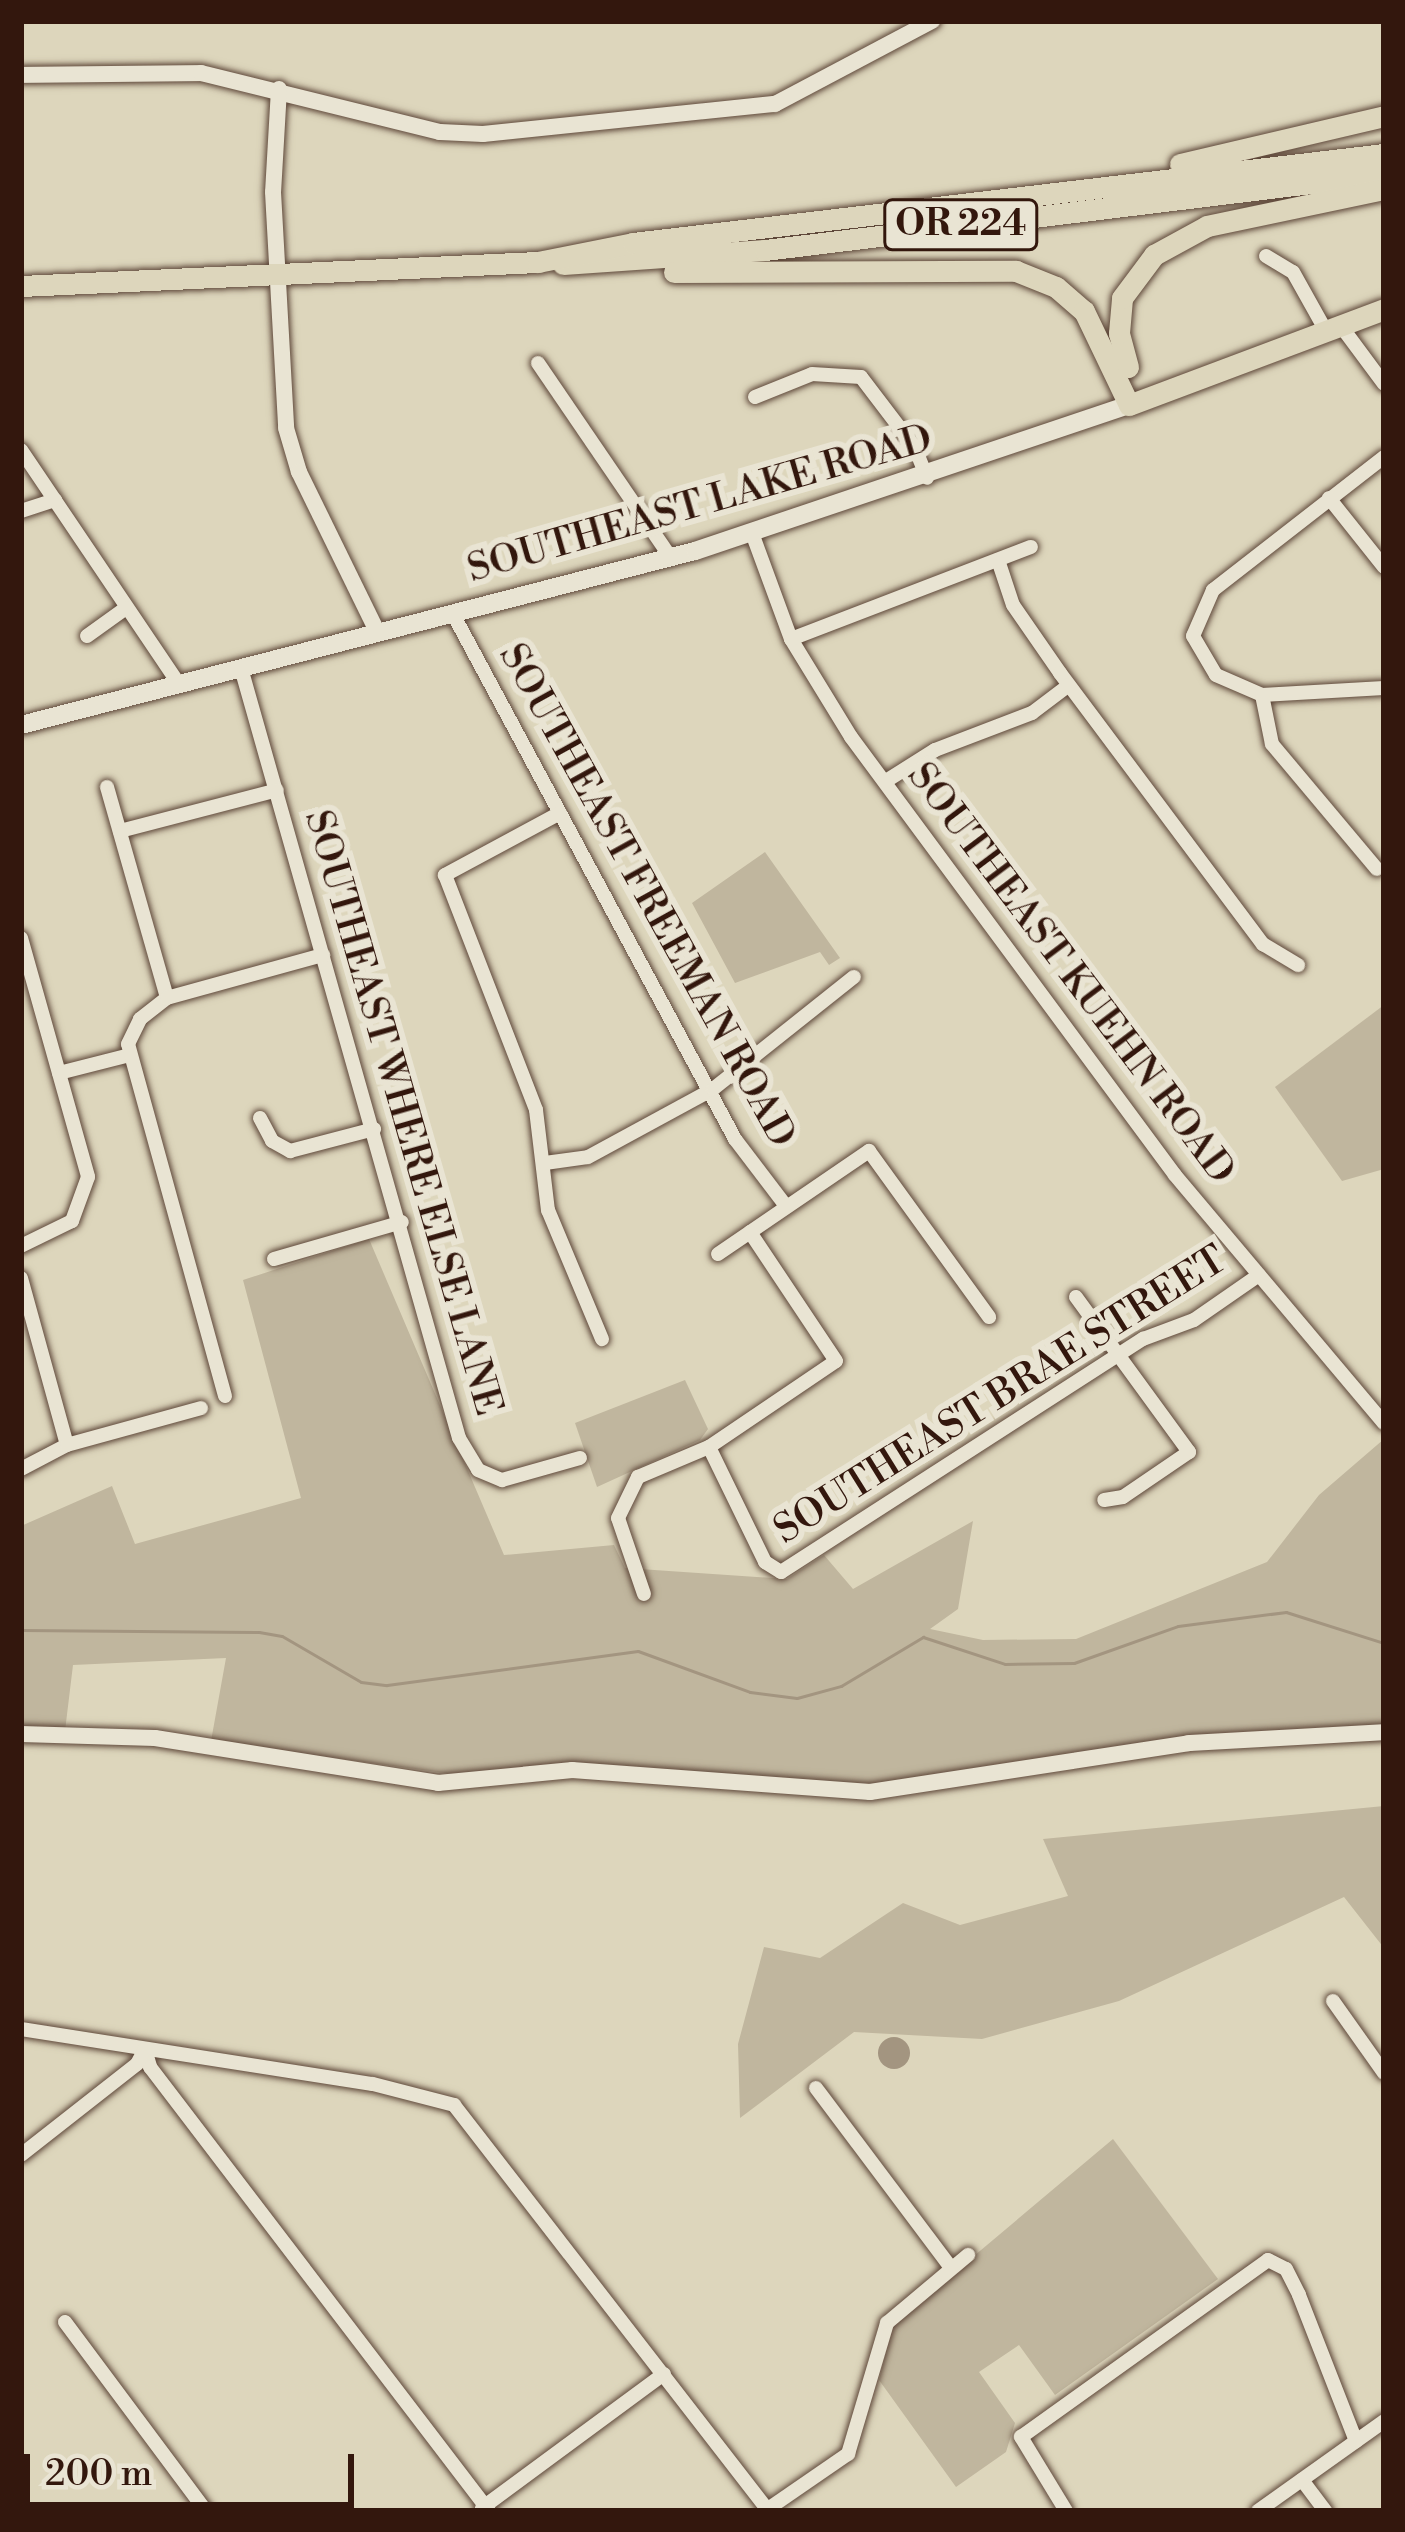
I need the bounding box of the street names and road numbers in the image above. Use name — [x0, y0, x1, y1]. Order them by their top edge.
road number: OR 224 — [883, 195, 1039, 255]
street label: SOUTHEAST LAKE ROAD — [462, 416, 938, 594]
street label: SOUTHEAST FREEMAN ROAD — [488, 636, 804, 1156]
street label: SOUTHEAST KUEHN ROAD — [896, 754, 1244, 1194]
street label: SOUTHEAST WHERE ELSE LANE — [293, 805, 511, 1421]
street label: SOUTHEAST BRAE STREET — [766, 1237, 1236, 1555]

